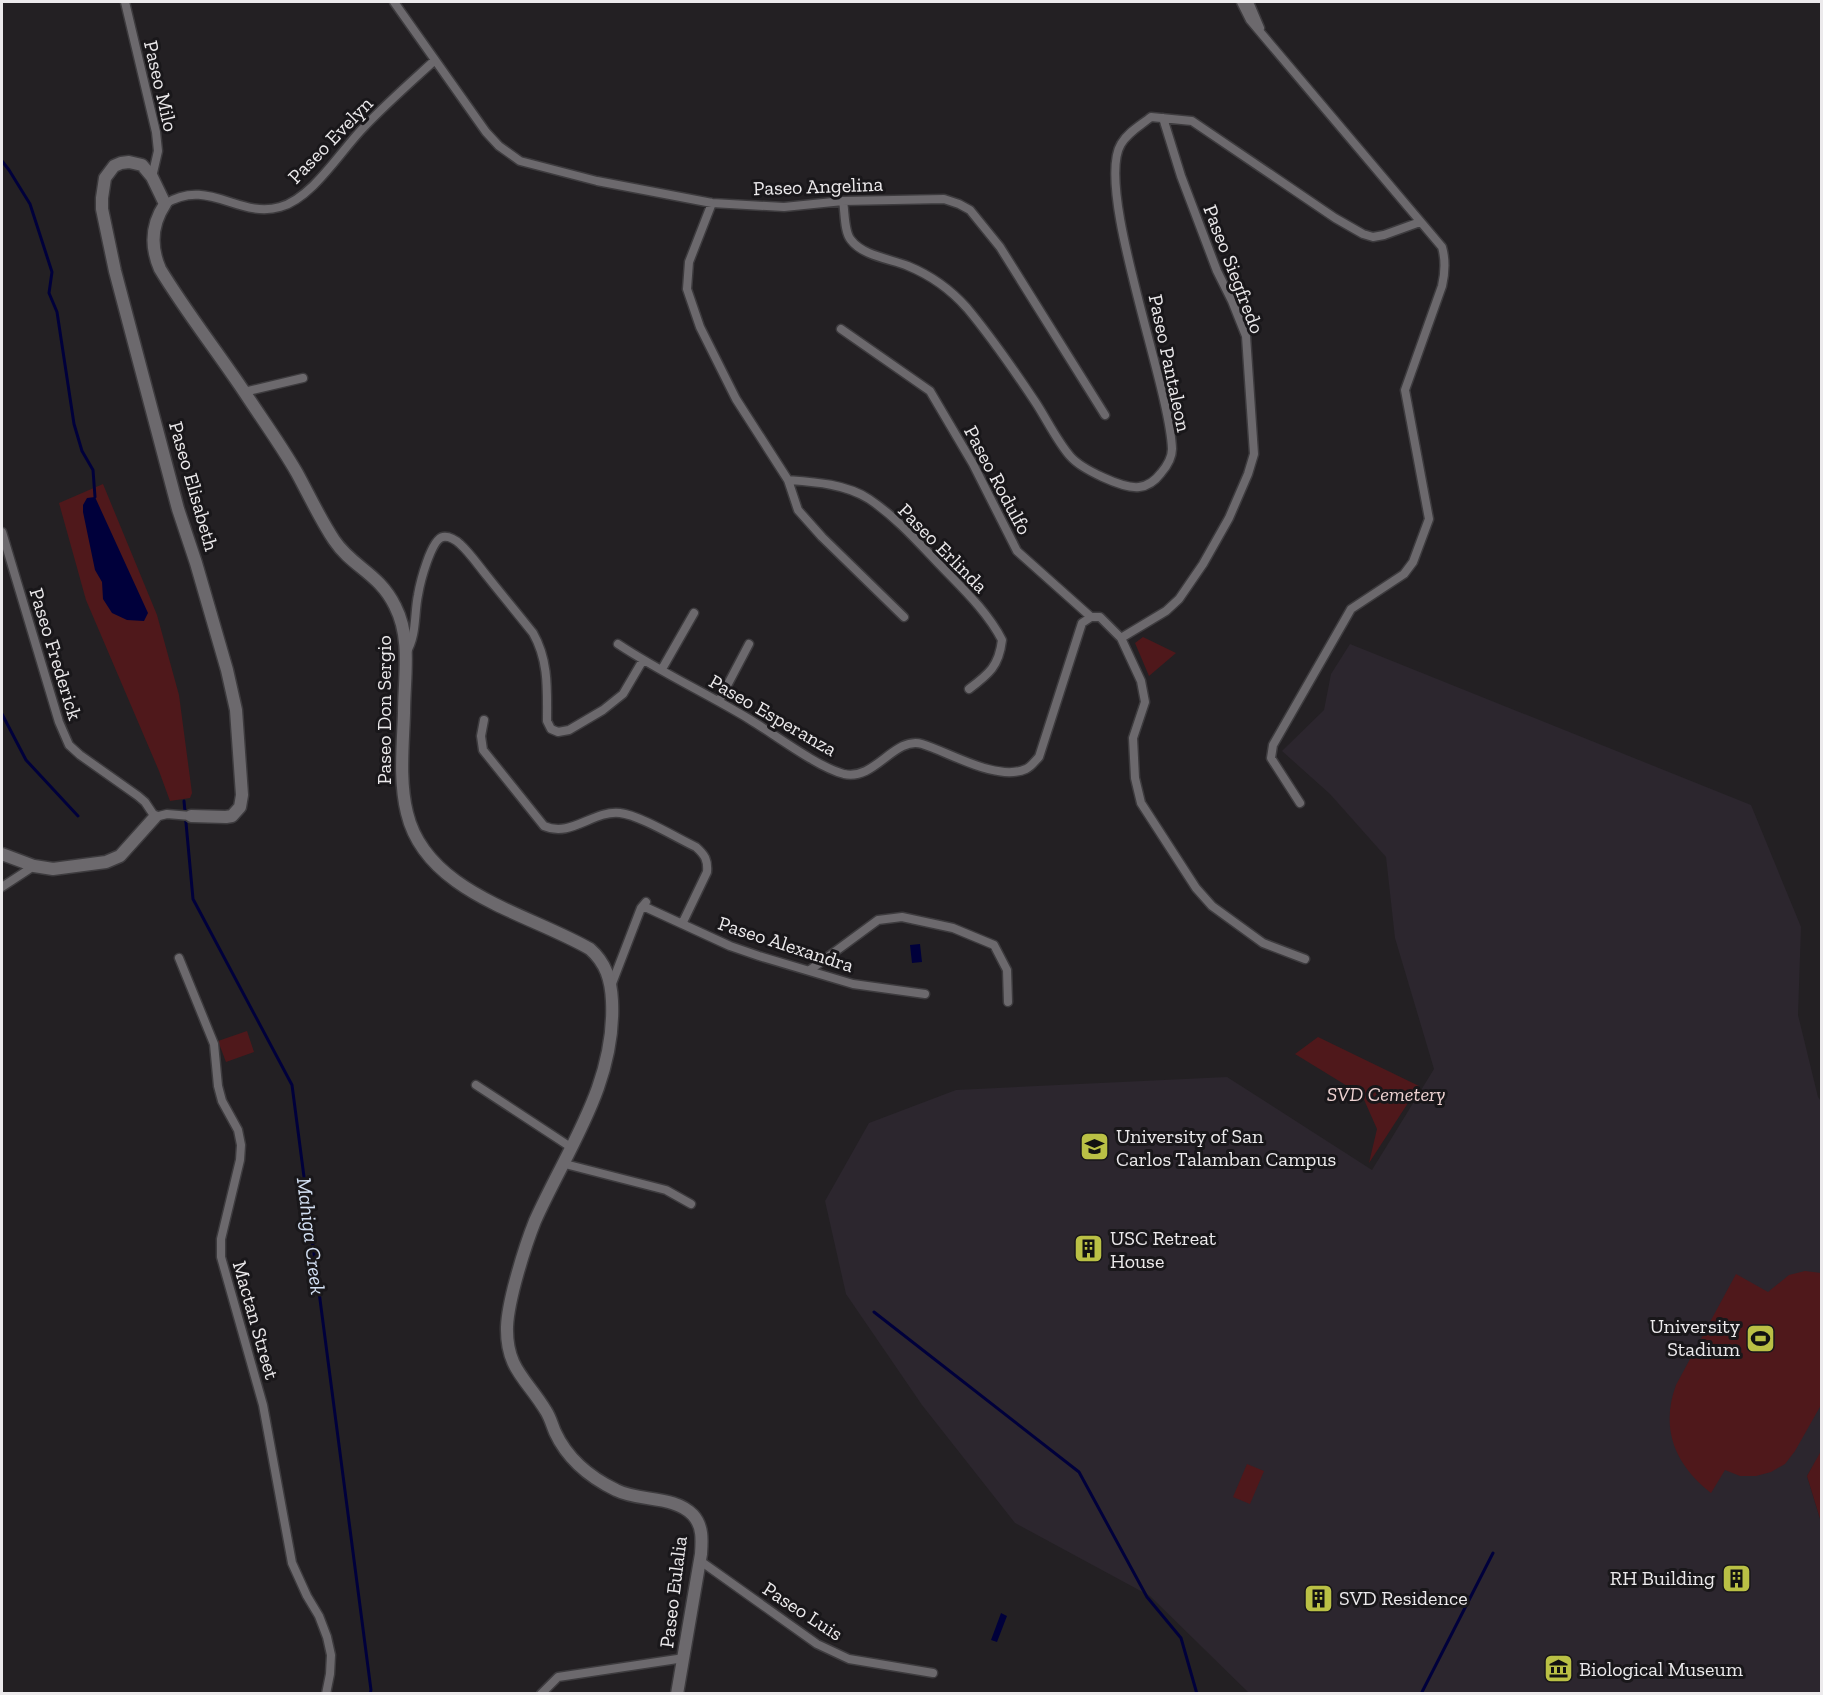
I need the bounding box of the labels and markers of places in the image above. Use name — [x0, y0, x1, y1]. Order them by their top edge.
place label: University of San Carlos Talamban Campus — [1116, 1124, 1336, 1171]
school or university icon: University of San Carlos Talamban Campus — [1079, 1131, 1111, 1163]
place label: USC Retreat House — [1110, 1226, 1217, 1273]
building icon: USC Retreat House — [1073, 1233, 1105, 1265]
place label: University Stadium — [1650, 1314, 1741, 1361]
sports icon: University Stadium — [1745, 1322, 1777, 1354]
building icon: RH Building — [1720, 1562, 1752, 1594]
place label: RH Building — [1610, 1566, 1715, 1590]
building icon: SVD Residence — [1302, 1582, 1334, 1614]
place label: SVD Residence — [1339, 1586, 1468, 1610]
museum icon: Biological Museum — [1542, 1653, 1574, 1685]
place label: Biological Museum — [1579, 1657, 1744, 1681]

